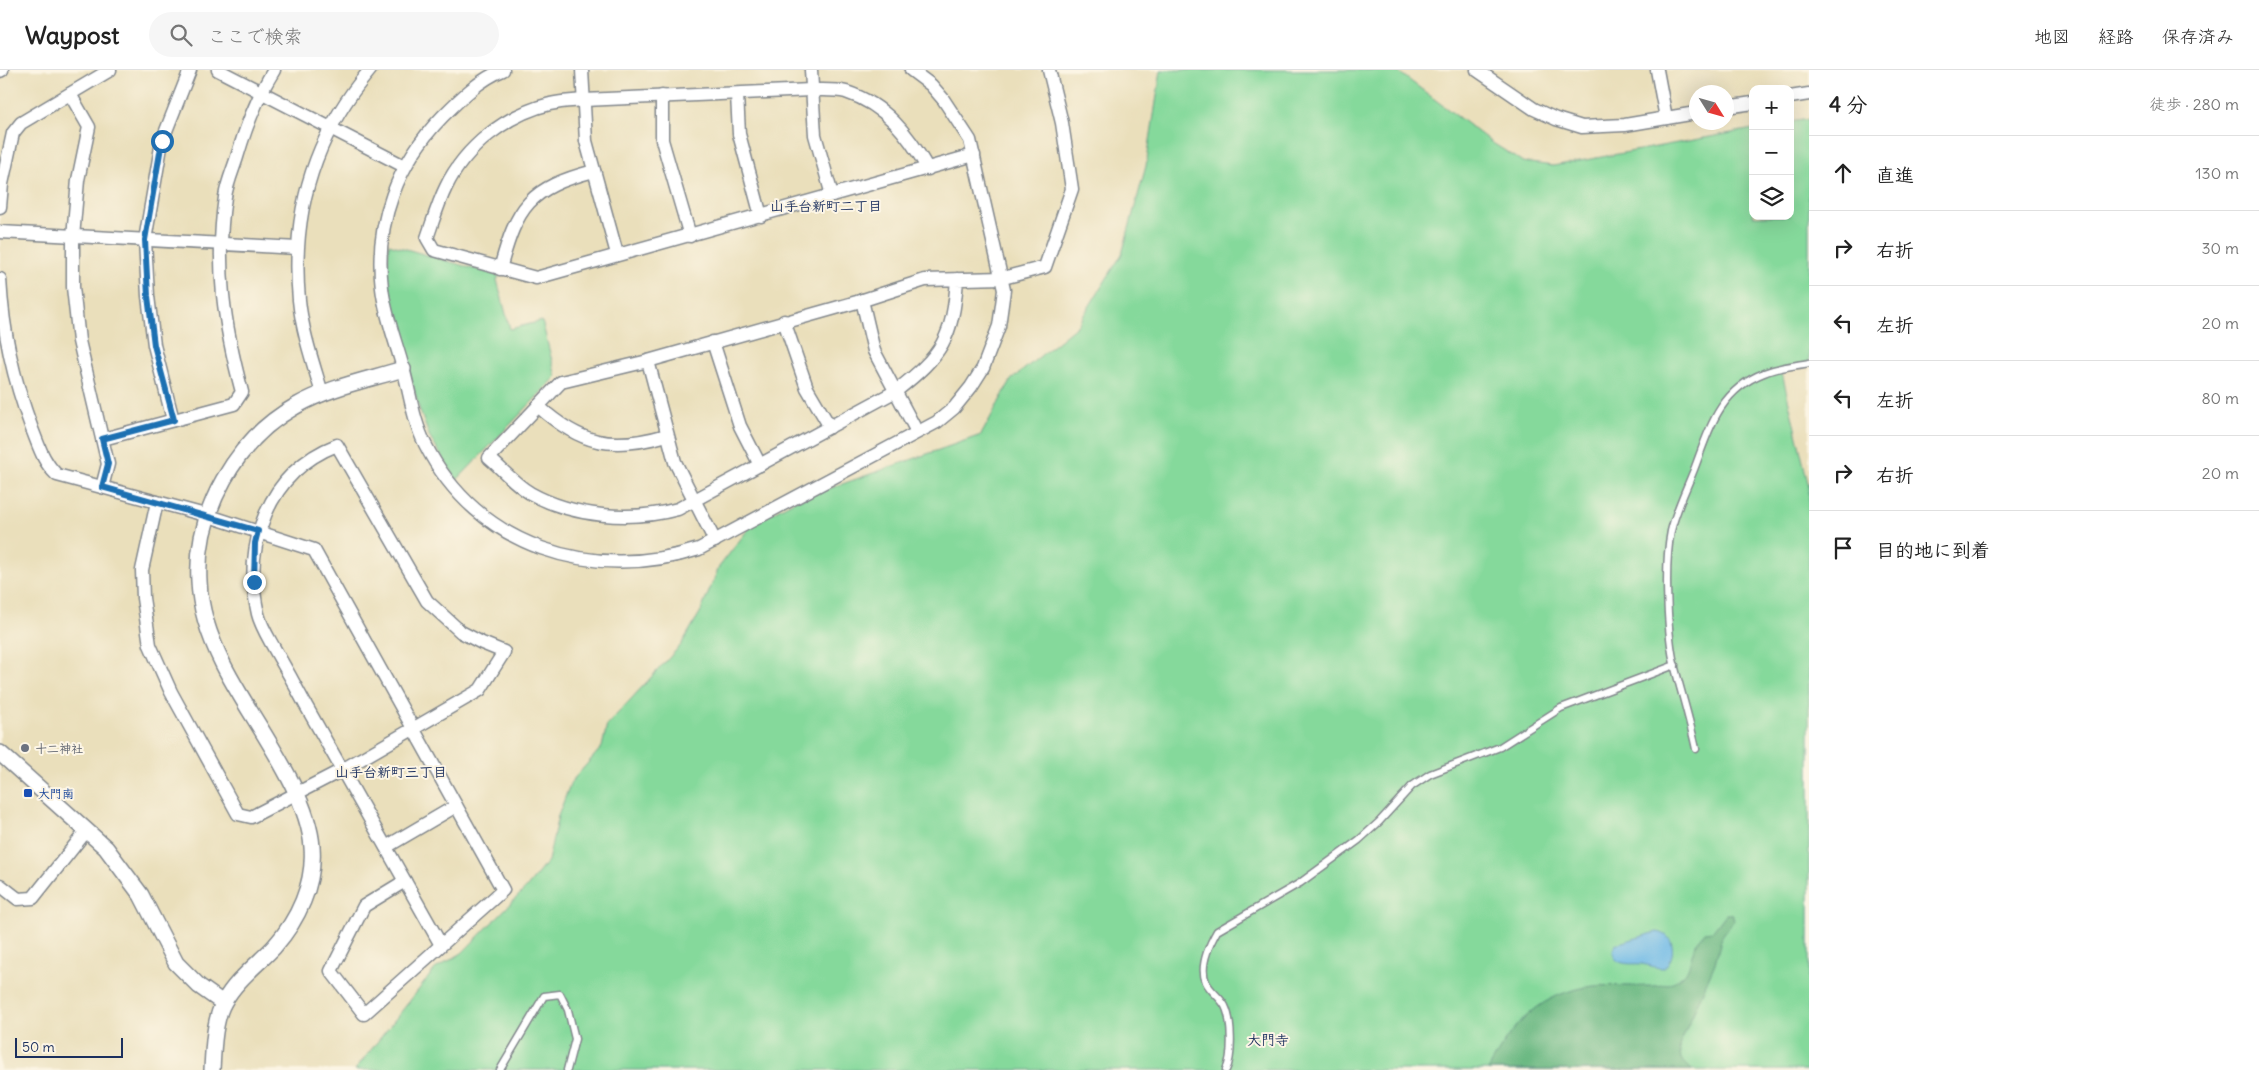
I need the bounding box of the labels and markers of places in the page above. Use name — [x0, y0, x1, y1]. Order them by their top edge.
place label: 十二神社 — [35, 741, 83, 756]
marker: 十二神社 — [19, 742, 31, 754]
place label: 大門南 — [38, 786, 74, 801]
marker: 大門南 — [22, 787, 34, 799]

